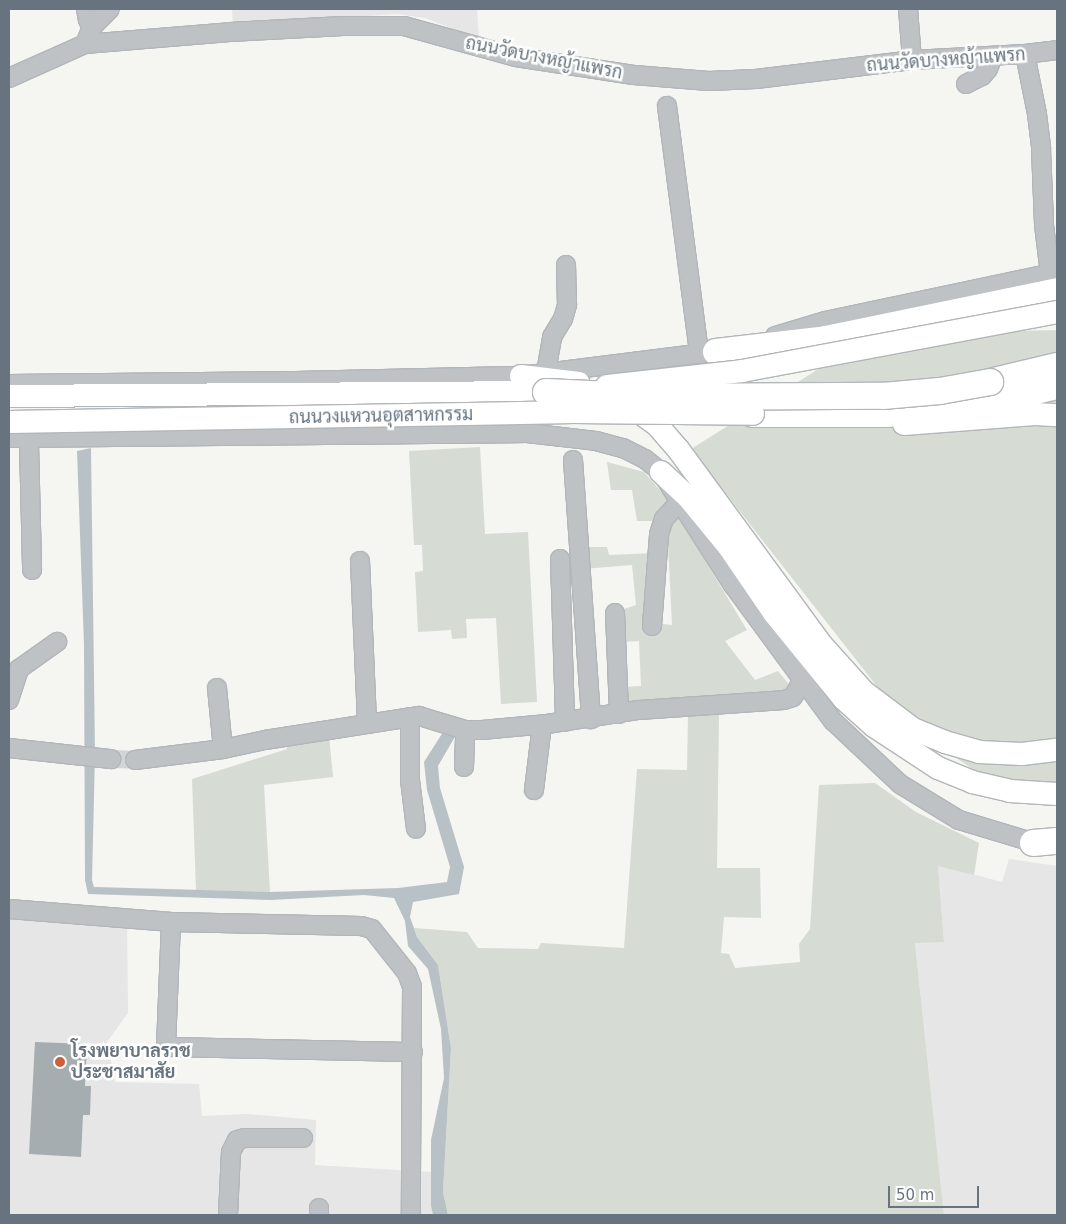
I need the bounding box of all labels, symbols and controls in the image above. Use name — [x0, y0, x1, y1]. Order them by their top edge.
street label: ถนนวัดบางหญ้าแพรก — [464, 32, 624, 84]
street label: ถนนวัดบางหญ้าแพรก — [866, 44, 1026, 76]
street label: ถนนวงแหวนอุตสาหกรรม — [289, 404, 473, 428]
place label: โรงพยาบาลราช ประชาสมาสัย — [71, 1041, 191, 1084]
marker: โรงพยาบาลราช ประชาสมาสัย — [53, 1055, 67, 1069]
scale bar — [891, 1176, 982, 1208]
text: 50 m — [896, 1186, 934, 1204]

